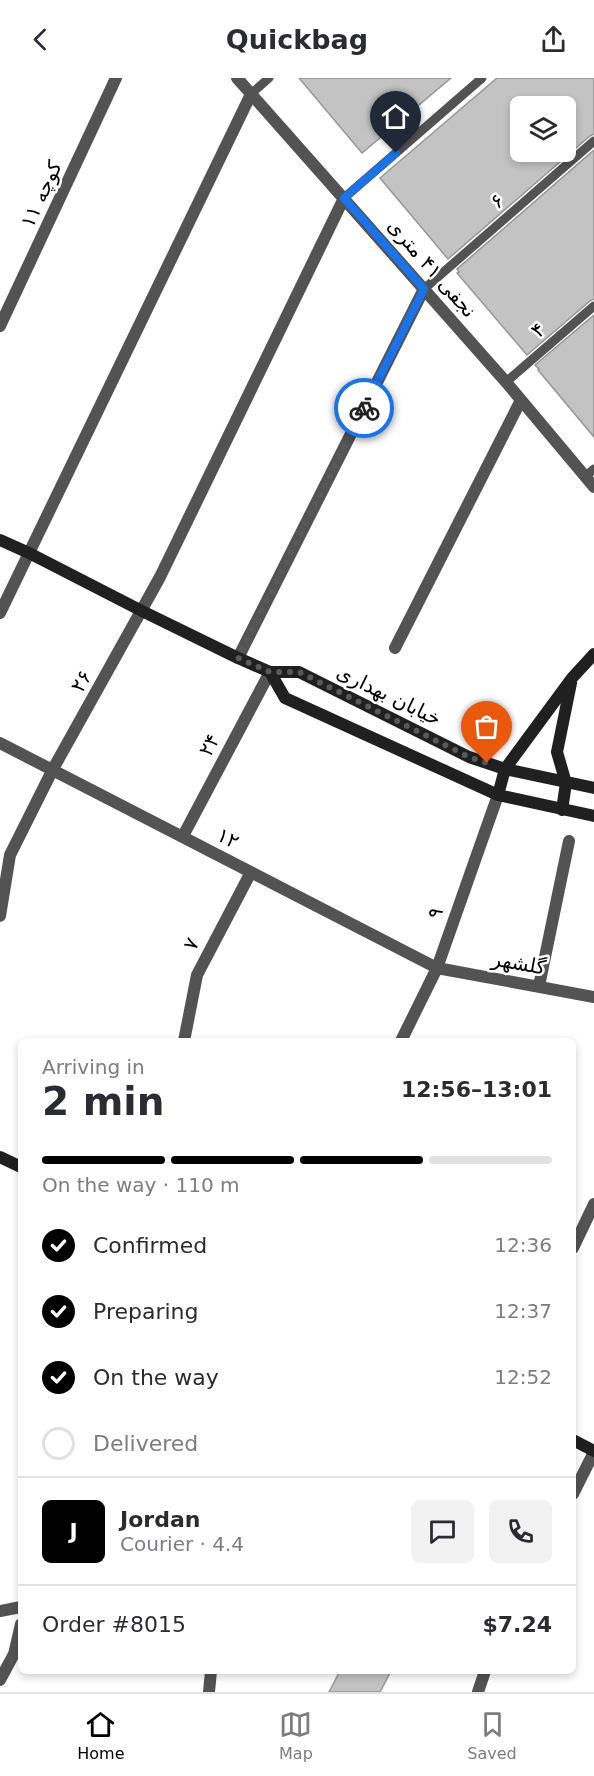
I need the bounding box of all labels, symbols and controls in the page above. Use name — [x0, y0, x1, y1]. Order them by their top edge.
icon: back — [24, 23, 57, 56]
icon: share — [537, 23, 570, 56]
text: Quickbag — [226, 24, 368, 55]
pin — [370, 91, 421, 153]
map controls — [510, 96, 576, 162]
button: layers — [510, 96, 576, 162]
icon: home — [379, 100, 412, 133]
street label: کوچه ۱۱ — [15, 156, 67, 231]
street label: ۶ — [485, 188, 509, 214]
street label: نجفی ۴۱ متری — [383, 214, 481, 322]
street label: ۴ — [526, 317, 550, 343]
courier — [334, 378, 394, 438]
icon: bike — [348, 392, 381, 425]
street label: خیابان بهداری — [333, 659, 445, 731]
street label: ۲۶ — [65, 666, 97, 696]
pin — [461, 701, 512, 763]
icon: bag — [470, 710, 503, 743]
street label: ۲۴ — [193, 730, 225, 760]
street label: ۱۲ — [213, 822, 243, 854]
street label: ۹ — [422, 904, 448, 922]
street label: ۷ — [178, 933, 204, 954]
street label: گلشهر — [489, 946, 548, 980]
text: Arriving in — [42, 1055, 145, 1079]
text: 12:56–13:01 — [401, 1077, 552, 1102]
text: 2 min — [42, 1079, 164, 1124]
text: On the way · 110 m — [42, 1173, 240, 1197]
icon: check — [42, 1229, 75, 1262]
text: Confirmed — [93, 1233, 207, 1258]
text: 12:36 — [494, 1233, 552, 1257]
icon: check — [42, 1295, 75, 1328]
text: Preparing — [93, 1299, 199, 1324]
text: 12:37 — [494, 1299, 552, 1323]
icon: check — [42, 1361, 75, 1394]
text: On the way — [93, 1365, 219, 1390]
text: 12:52 — [494, 1365, 552, 1389]
text: Delivered — [93, 1431, 198, 1456]
button: chat — [411, 1500, 474, 1563]
button: phone — [489, 1500, 552, 1563]
text: Jordan — [120, 1507, 200, 1532]
text: J — [69, 1519, 78, 1544]
text: Courier · 4.4 — [120, 1532, 244, 1556]
text: Order #8015 — [42, 1612, 186, 1637]
text: $7.24 — [482, 1612, 552, 1637]
tab: Home — [77, 1708, 125, 1763]
tab: Map — [279, 1708, 313, 1763]
tab: Saved — [467, 1708, 517, 1763]

